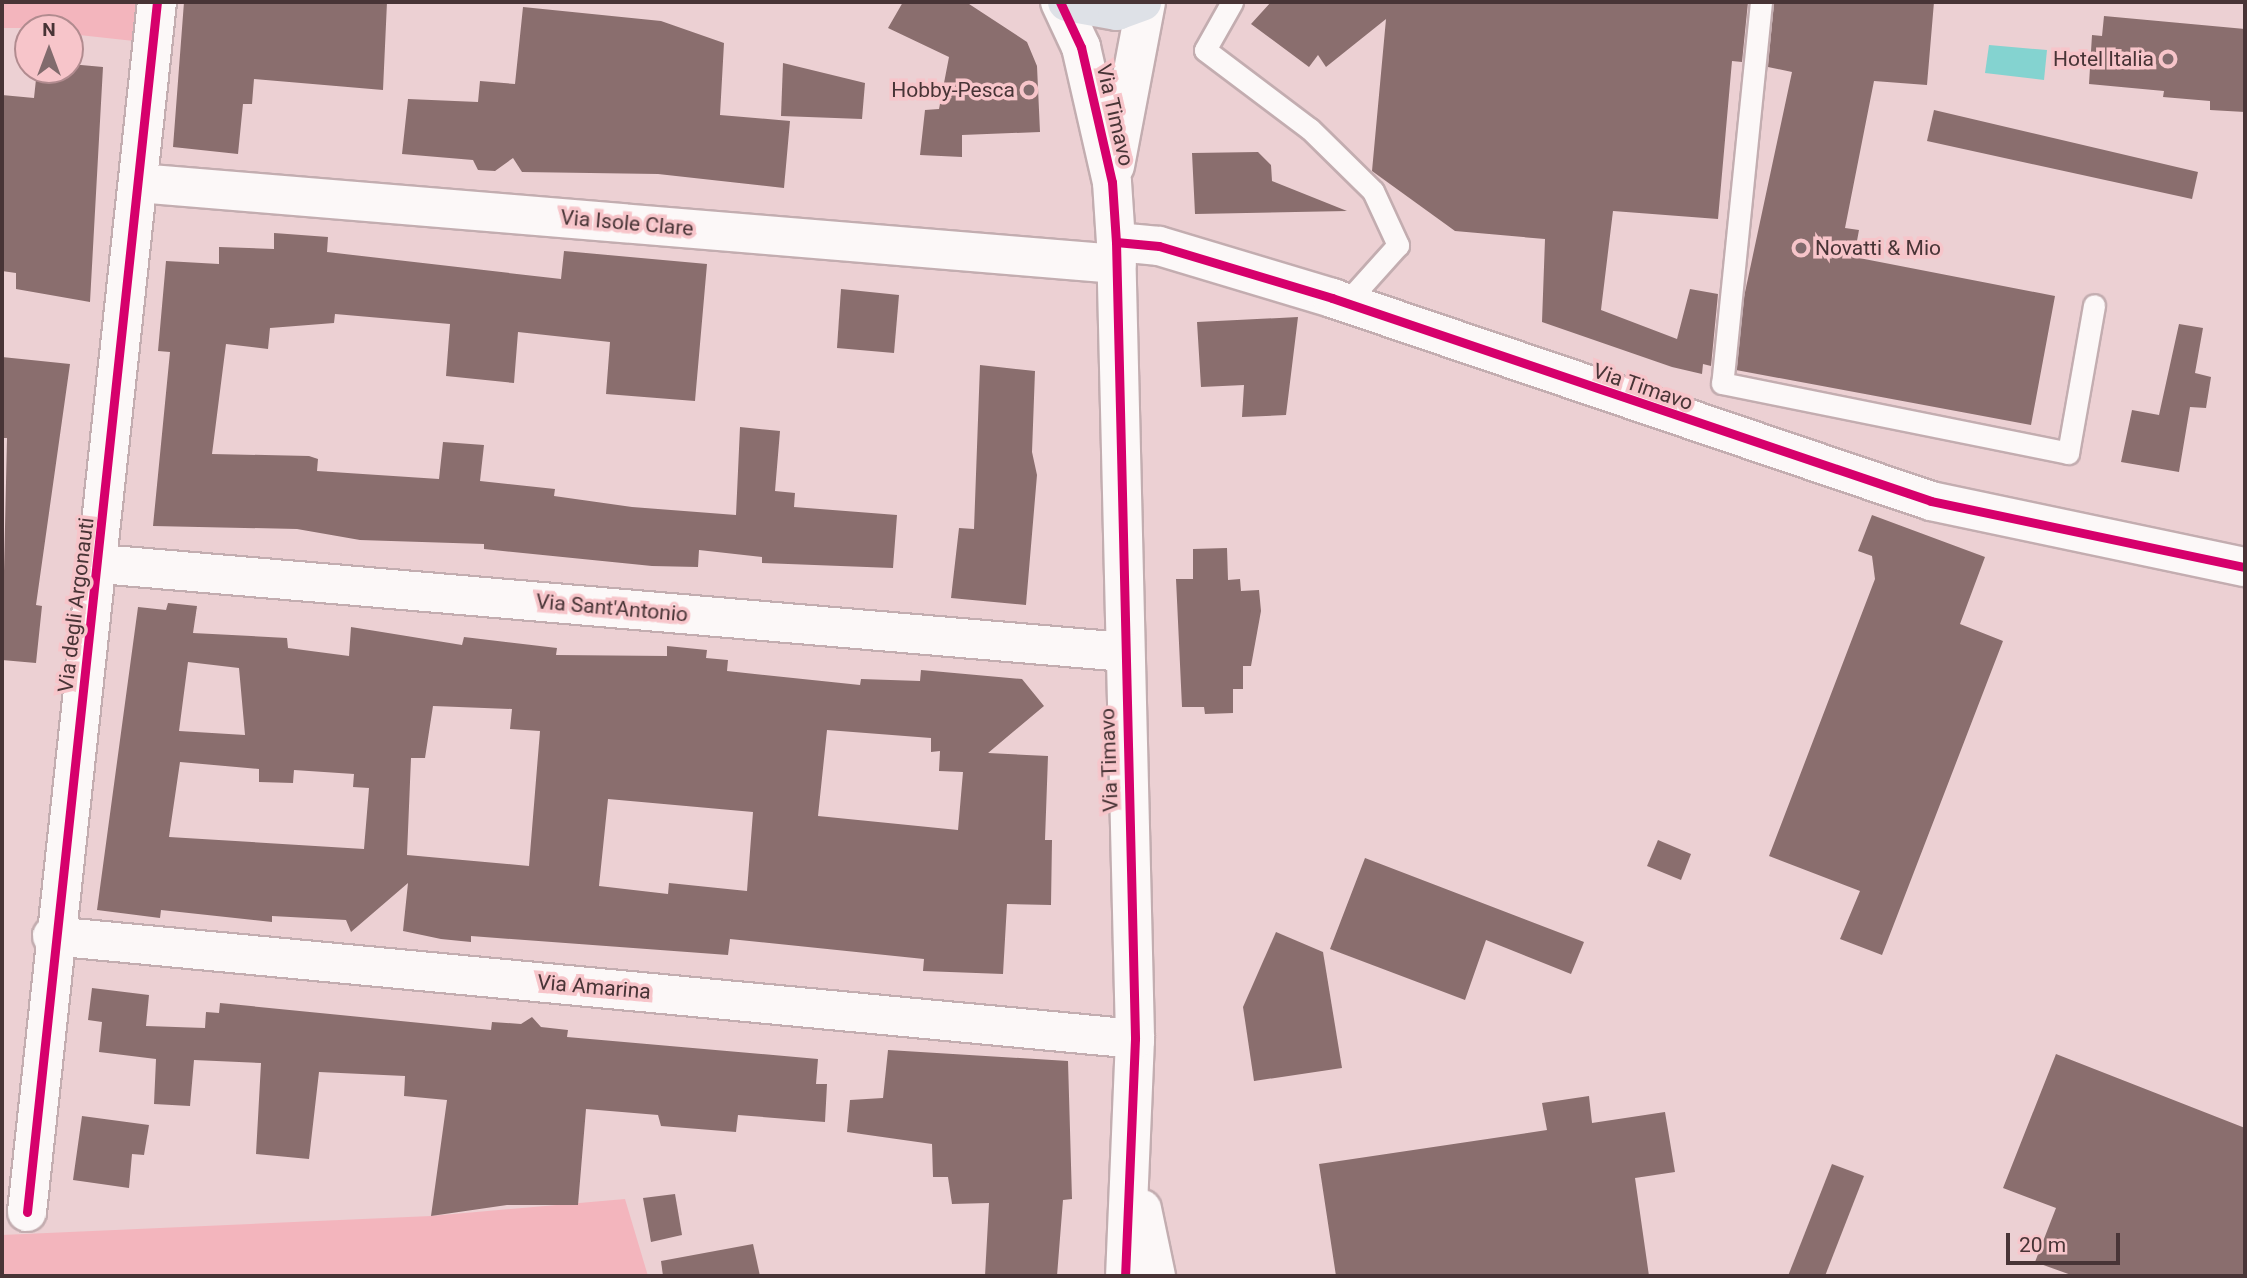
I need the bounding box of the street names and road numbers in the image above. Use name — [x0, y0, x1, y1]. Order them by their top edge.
street label: Via Timavo — [1091, 61, 1139, 169]
street label: Via Isole Clare — [559, 205, 695, 241]
street label: Via Timavo — [1590, 358, 1696, 416]
street label: Via degli Argonauti — [53, 516, 99, 694]
street label: Via Sant'Antonio — [535, 589, 689, 627]
street label: Via Timavo — [1095, 707, 1123, 813]
street label: Via Amarina — [536, 969, 652, 1005]

